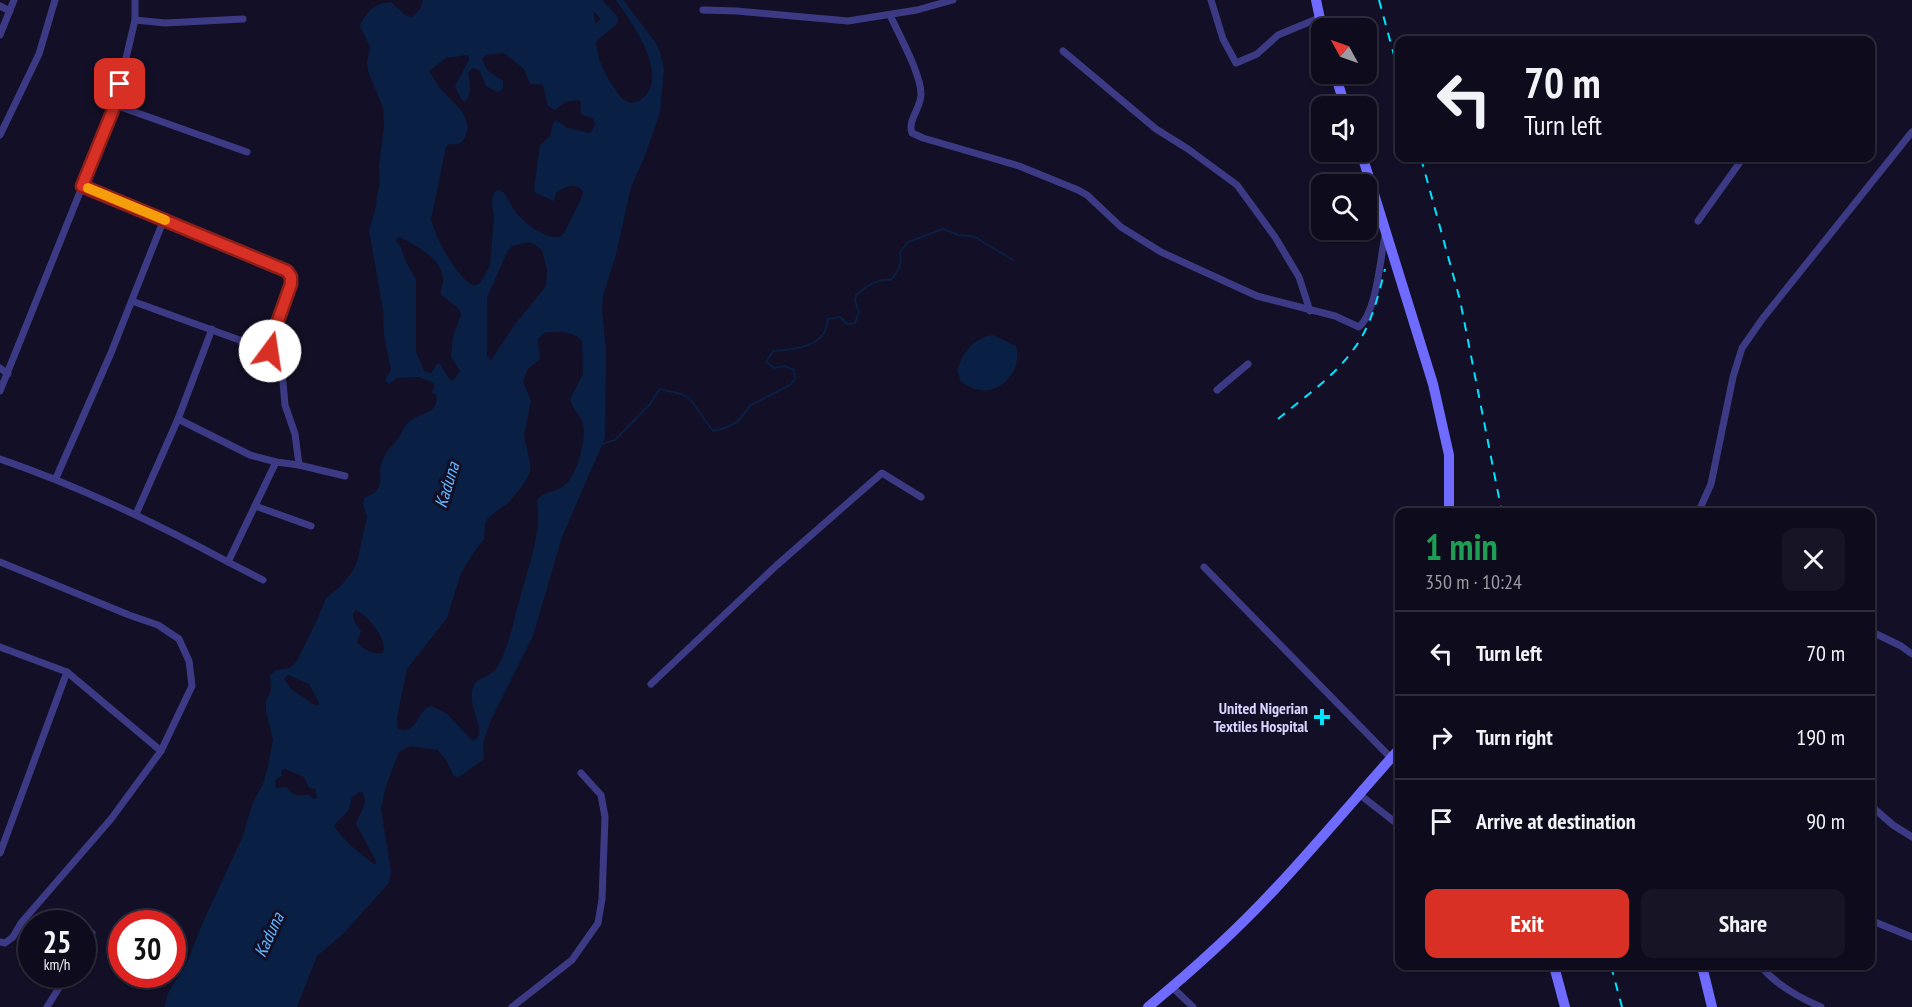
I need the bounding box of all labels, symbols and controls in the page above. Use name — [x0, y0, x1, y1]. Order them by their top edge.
north arrow — [1311, 18, 1377, 84]
map controls — [1311, 18, 1377, 240]
text: 70 m — [1524, 55, 1601, 110]
pin — [94, 58, 145, 109]
icon: left — [1425, 60, 1503, 138]
icon: arrive — [103, 67, 136, 100]
button: sound — [1311, 96, 1377, 162]
text: Turn left — [1524, 108, 1602, 142]
button: search — [1311, 174, 1377, 240]
position arrow — [238, 319, 302, 383]
water label: Kaduna — [429, 459, 465, 510]
text: 1 min — [1425, 523, 1498, 570]
button: close — [1782, 528, 1845, 591]
text: 350 m · 10:24 — [1425, 569, 1522, 595]
icon: left — [1425, 637, 1458, 670]
text: Turn left — [1476, 639, 1542, 667]
text: 70 m — [1806, 639, 1845, 667]
place label: United Nigerian Textiles Hospital — [1213, 698, 1308, 736]
marker: United Nigerian Textiles Hospital — [1313, 708, 1331, 726]
icon: right — [1425, 721, 1458, 754]
text: Turn right — [1476, 723, 1553, 751]
text: 190 m — [1796, 723, 1845, 751]
icon: arrive — [1425, 805, 1458, 838]
text: Arrive at destination — [1476, 807, 1636, 835]
text: 90 m — [1806, 807, 1845, 835]
button: Exit — [1425, 889, 1629, 958]
button: Share — [1641, 889, 1845, 958]
water label: Kaduna — [248, 908, 289, 961]
speed limit sign: 30 — [108, 910, 186, 988]
text: 25 — [43, 922, 71, 961]
text: km/h — [44, 955, 70, 974]

